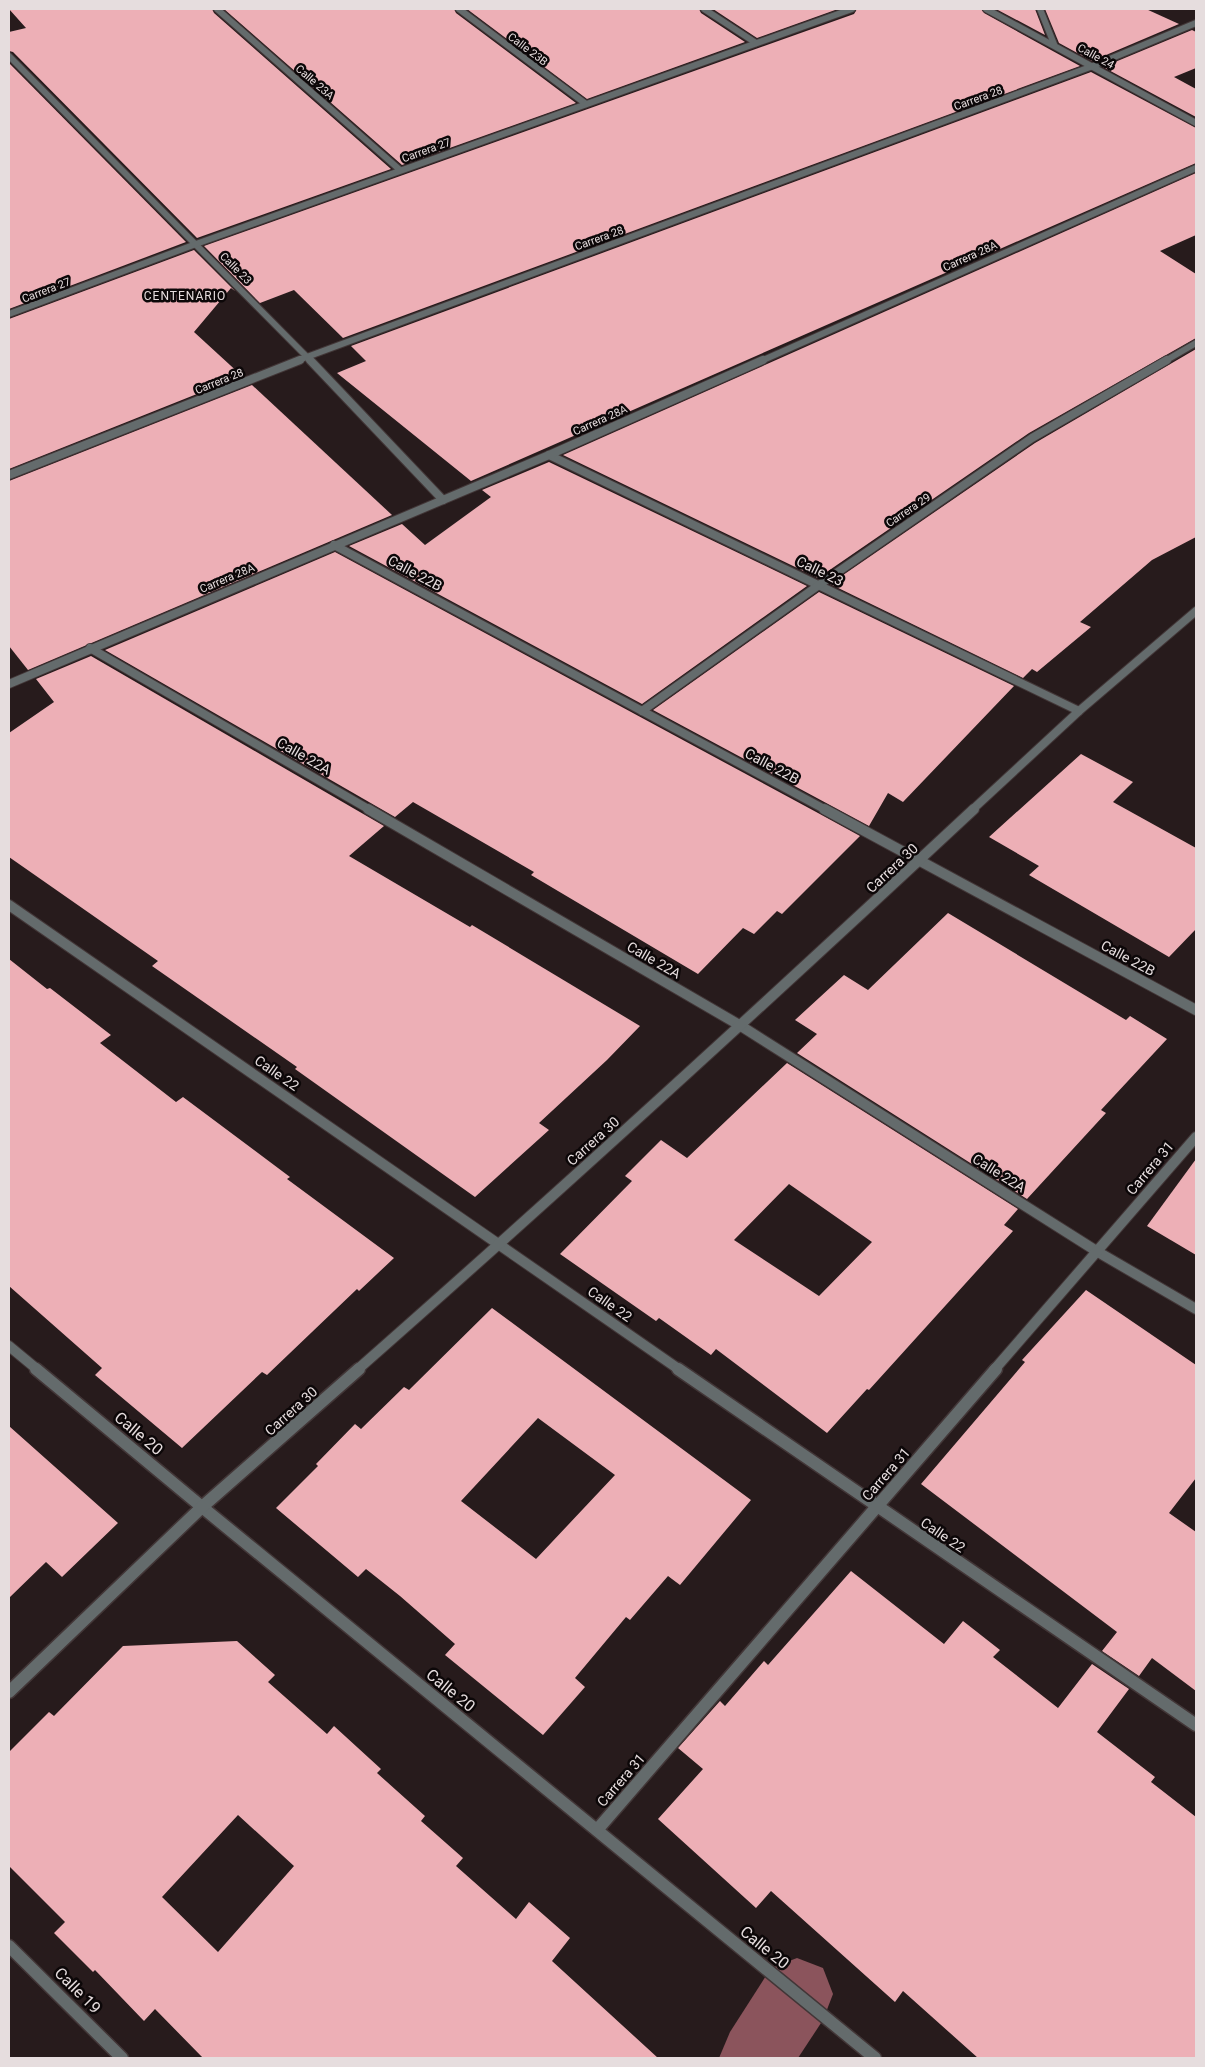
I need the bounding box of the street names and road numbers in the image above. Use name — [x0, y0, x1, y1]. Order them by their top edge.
street label: Calle 23B — [505, 30, 550, 69]
street label: Calle 24 — [1075, 41, 1116, 72]
street label: Calle 23A — [293, 62, 337, 103]
street label: Carrera 28 — [952, 84, 1004, 113]
street label: Carrera 27 — [400, 136, 452, 165]
street label: Carrera 28 — [573, 224, 625, 253]
street label: Carrera 28A — [941, 238, 1000, 274]
street label: Calle 23 — [217, 250, 254, 287]
street label: Carrera 27 — [20, 275, 72, 306]
street label: Carrera 28 — [193, 366, 245, 397]
street label: Carrera 28A — [571, 402, 630, 438]
street label: Carrera 29 — [884, 491, 933, 530]
street label: Calle 22B — [385, 552, 445, 594]
street label: Calle 23 — [794, 553, 846, 589]
street label: Carrera 28A — [198, 561, 257, 596]
street label: Calle 22A — [274, 734, 334, 778]
street label: Calle 22B — [742, 745, 802, 787]
street label: Carrera 30 — [863, 840, 921, 896]
street label: Calle 22B — [1098, 937, 1158, 979]
street label: Calle 22A — [624, 938, 684, 982]
street label: Calle 22 — [252, 1052, 302, 1094]
street label: Carrera 30 — [564, 1113, 623, 1169]
street label: Carrera 31 — [1123, 1138, 1177, 1198]
street label: Calle 22A — [970, 1151, 1028, 1195]
street label: Calle 22 — [585, 1283, 635, 1325]
street label: Carrera 30 — [262, 1383, 321, 1439]
street label: Calle 20 — [111, 1408, 167, 1459]
street label: Carrera 31 — [859, 1444, 913, 1504]
street label: Calle 22 — [918, 1514, 968, 1556]
street label: Calle 20 — [422, 1665, 479, 1716]
street label: Carrera 31 — [594, 1750, 648, 1810]
street label: Calle 20 — [736, 1922, 793, 1973]
street label: Calle 19 — [51, 1963, 105, 2017]

